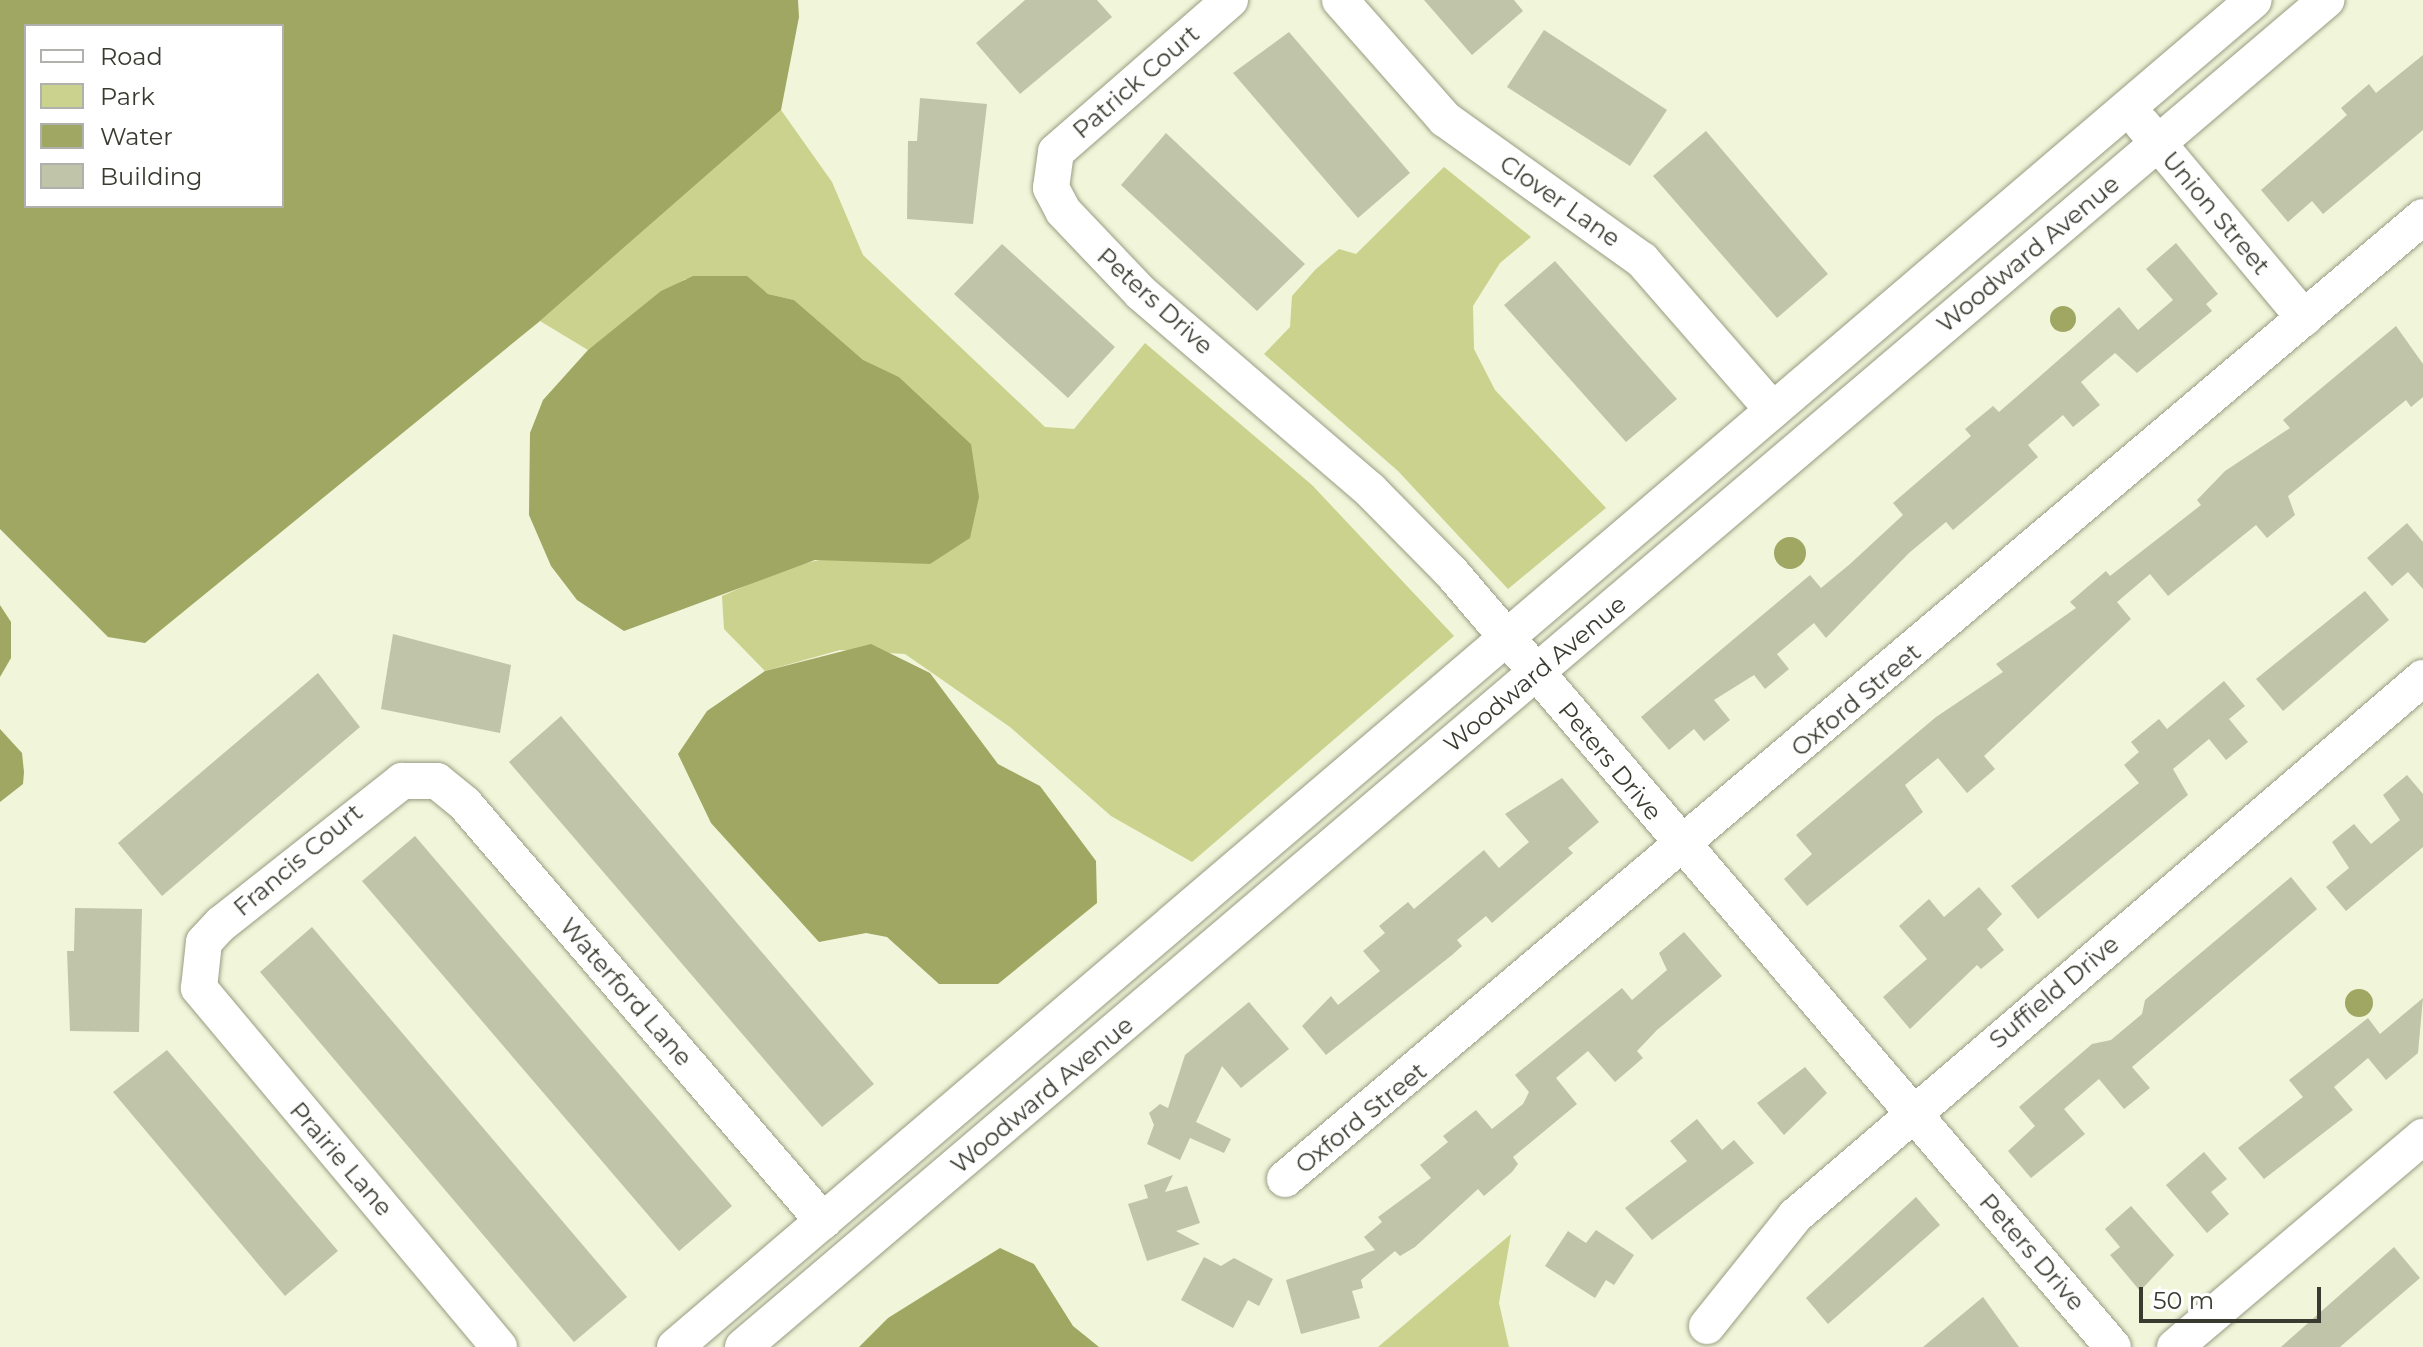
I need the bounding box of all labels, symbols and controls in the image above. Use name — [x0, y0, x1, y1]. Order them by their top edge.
street label: Patrick Court — [1067, 19, 1205, 145]
legend — [24, 24, 284, 208]
text: Road — [100, 42, 163, 71]
text: Park — [100, 82, 155, 111]
text: Water — [100, 122, 173, 151]
street label: Union Street — [2156, 146, 2276, 280]
street label: Clover Lane — [1494, 149, 1626, 253]
text: Building — [100, 162, 203, 191]
street label: Woodward Avenue — [1931, 169, 2125, 339]
street label: Peters Drive — [1091, 242, 1219, 360]
street label: Woodward Avenue — [1438, 589, 1632, 759]
street label: Oxford Street — [1785, 638, 1927, 762]
street label: Peters Drive — [1552, 696, 1668, 826]
street label: Francis Court — [228, 798, 368, 922]
street label: Waterford Lane — [554, 912, 698, 1072]
street label: Suffield Drive — [1983, 930, 2125, 1054]
street label: Woodward Avenue — [945, 1010, 1139, 1180]
street label: Oxford Street — [1290, 1056, 1432, 1180]
street label: Prairie Lane — [284, 1096, 398, 1222]
street label: Peters Drive — [1973, 1188, 2091, 1316]
scale bar — [2143, 1271, 2325, 1321]
text: 50 m — [2153, 1286, 2214, 1315]

